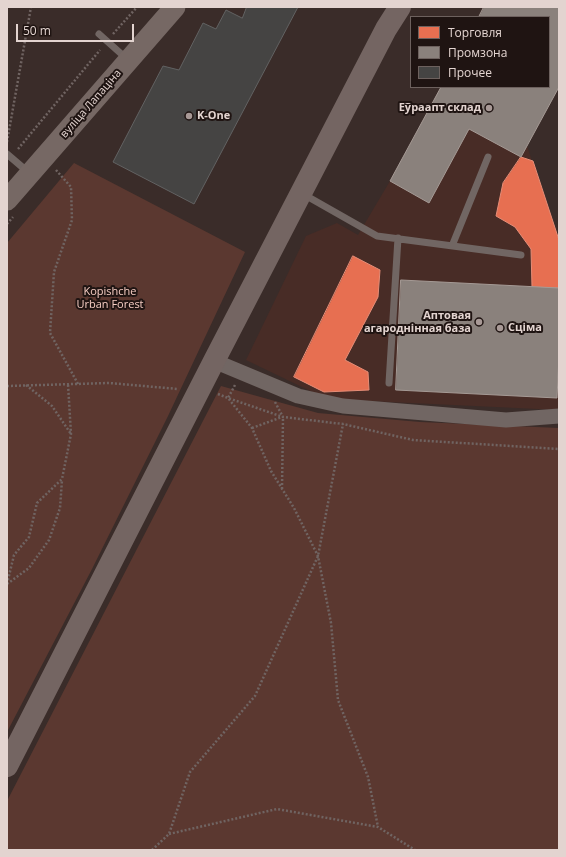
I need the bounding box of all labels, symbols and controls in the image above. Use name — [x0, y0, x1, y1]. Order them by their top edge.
scale bar — [18, 16, 136, 42]
legend — [410, 16, 550, 88]
text: 50 m — [23, 22, 51, 39]
text: Торговля — [448, 24, 502, 41]
text: Промзона — [448, 44, 507, 61]
text: Прочее — [448, 64, 492, 81]
street label: вуліца Лапаціна — [58, 67, 124, 141]
place label: Еўраапт склад — [399, 101, 481, 115]
marker: Еўраапт склад — [484, 103, 494, 113]
place label: K-One — [197, 109, 230, 123]
marker: K-One — [184, 111, 194, 121]
park label: Kopishche Urban Forest — [76, 285, 144, 311]
place label: Аптовая агароднінная база — [364, 309, 471, 335]
marker: Аптовая агароднінная база — [474, 317, 484, 327]
place label: Сціма — [508, 321, 542, 335]
marker: Сціма — [495, 323, 505, 333]

